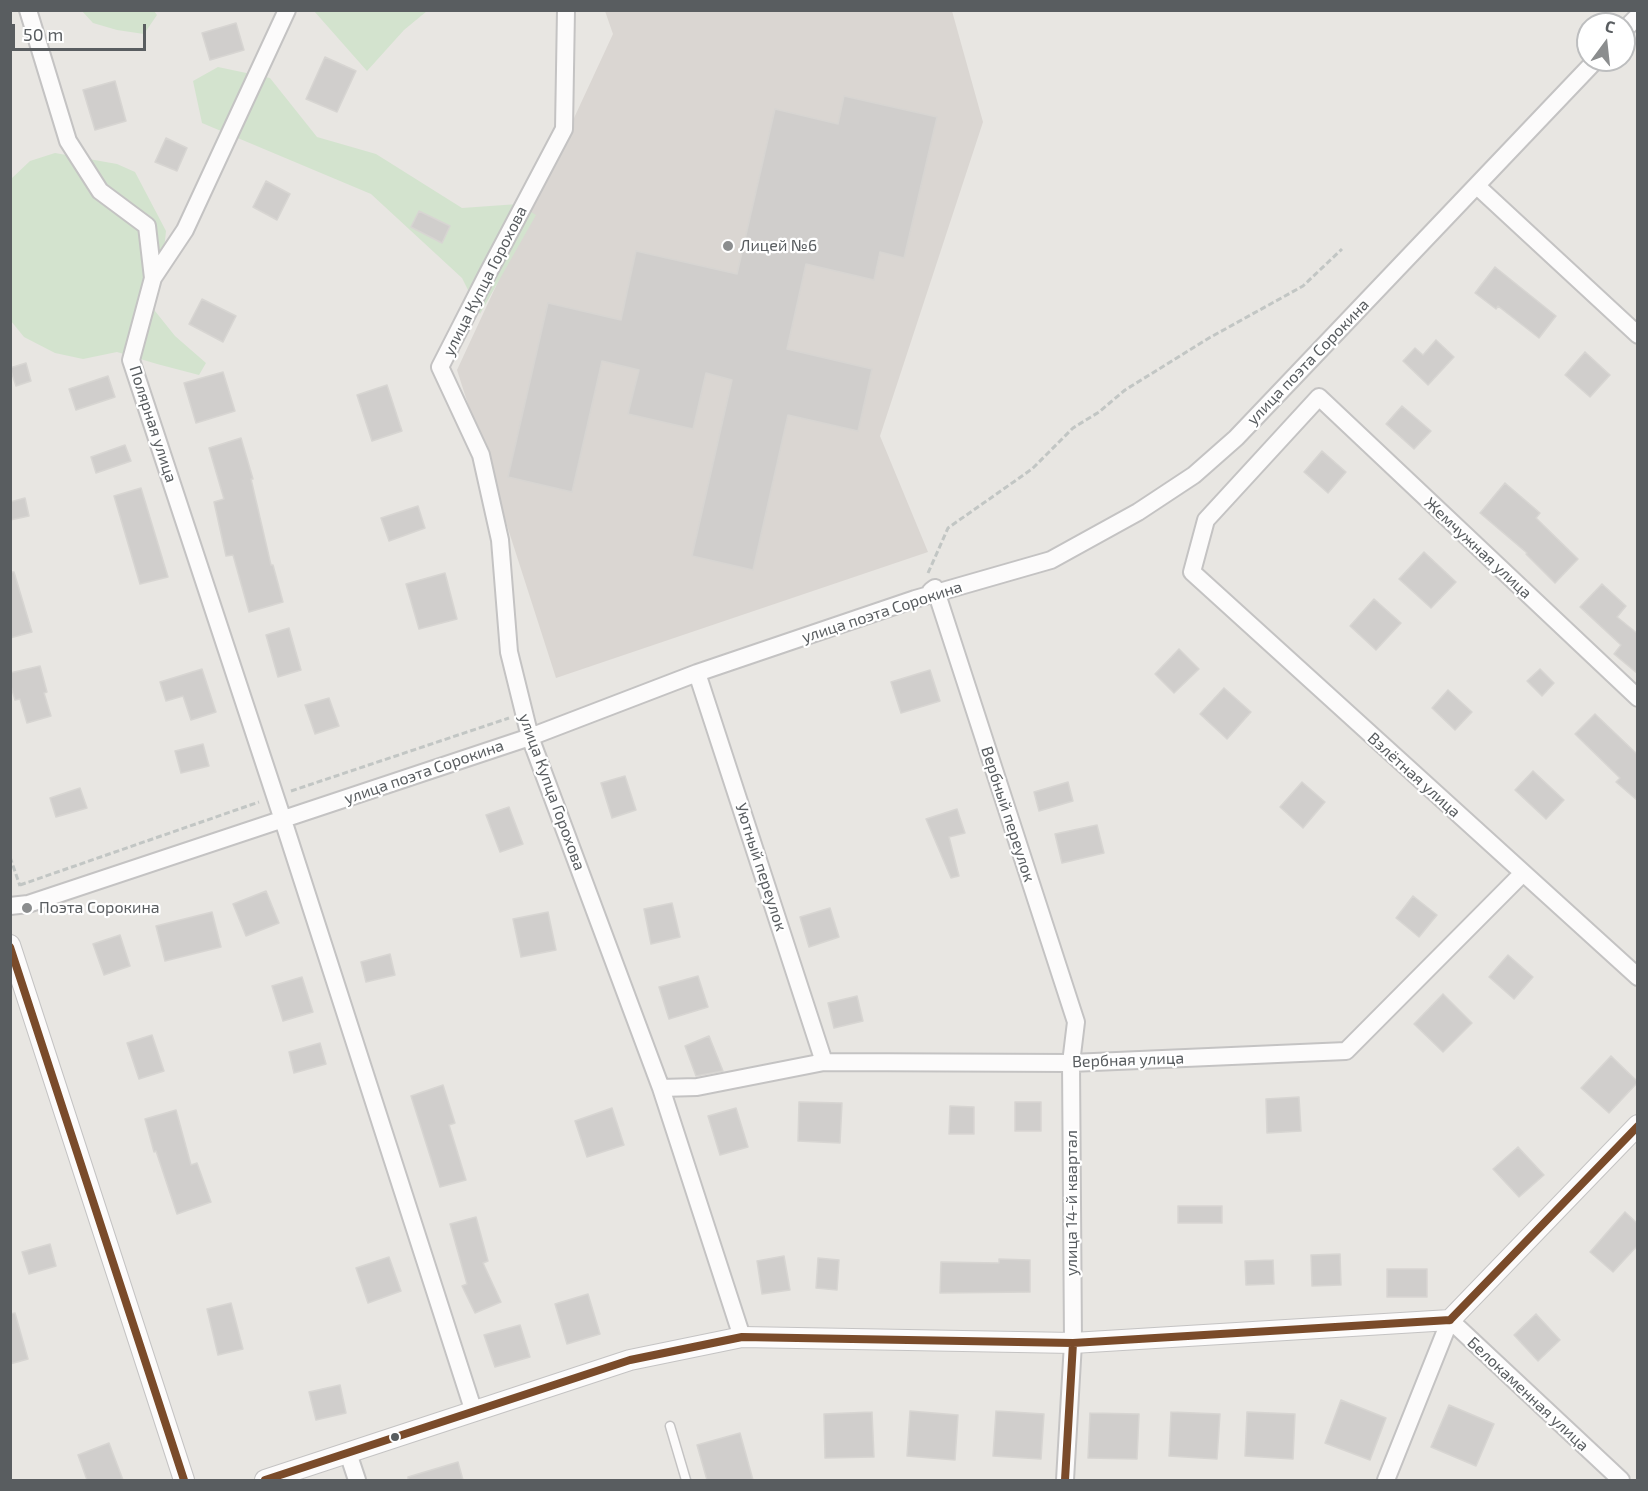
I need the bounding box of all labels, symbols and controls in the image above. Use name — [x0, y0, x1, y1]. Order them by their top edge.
scale bar — [15, 12, 148, 50]
north arrow — [1576, 12, 1636, 72]
text: С — [1603, 16, 1617, 36]
text: 50 m — [23, 23, 63, 45]
street label: улица Купца Горохова — [439, 203, 531, 359]
place label: Лицей №6 — [740, 236, 817, 256]
marker: Лицей №6 — [721, 239, 735, 253]
street label: улица поэта Сорокина — [1243, 295, 1373, 429]
street label: Полярная улица — [125, 363, 181, 485]
street label: Жемчужная улица — [1420, 493, 1536, 603]
street label: улица поэта Сорокина — [799, 577, 965, 647]
street label: улица Купца Горохова — [515, 711, 589, 873]
street label: Взлётная улица — [1364, 728, 1464, 822]
street label: улица поэта Сорокина — [342, 736, 506, 808]
street label: Вербный переулок — [977, 744, 1039, 884]
street label: Уютный переулок — [731, 801, 791, 933]
place label: Поэта Сорокина — [39, 898, 160, 918]
marker: Поэта Сорокина — [20, 901, 34, 915]
street label: Вербная улица — [1072, 1048, 1184, 1072]
street label: улица 14-й квартал — [1062, 1130, 1082, 1276]
street label: Белокаменная улица — [1463, 1333, 1593, 1455]
unlabelled marker — [389, 1431, 401, 1443]

